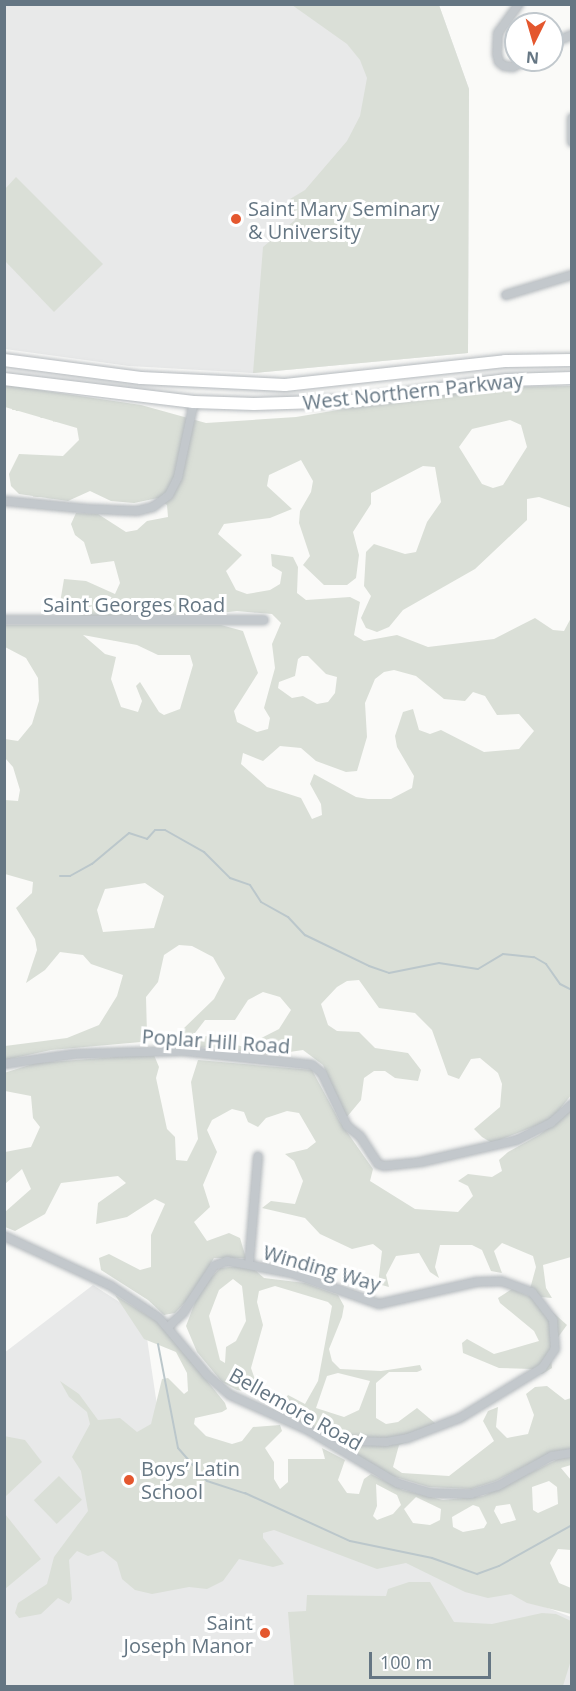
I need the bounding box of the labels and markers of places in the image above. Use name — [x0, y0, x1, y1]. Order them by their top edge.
place label: Saint Mary Seminary & University — [248, 196, 440, 243]
marker: Saint Mary Seminary & University — [229, 212, 243, 226]
place label: Boys’ Latin School — [141, 1456, 240, 1503]
marker: Boys’ Latin School — [122, 1473, 136, 1487]
place label: Saint Joseph Manor — [124, 1610, 253, 1657]
marker: Saint Joseph Manor — [258, 1626, 272, 1640]

